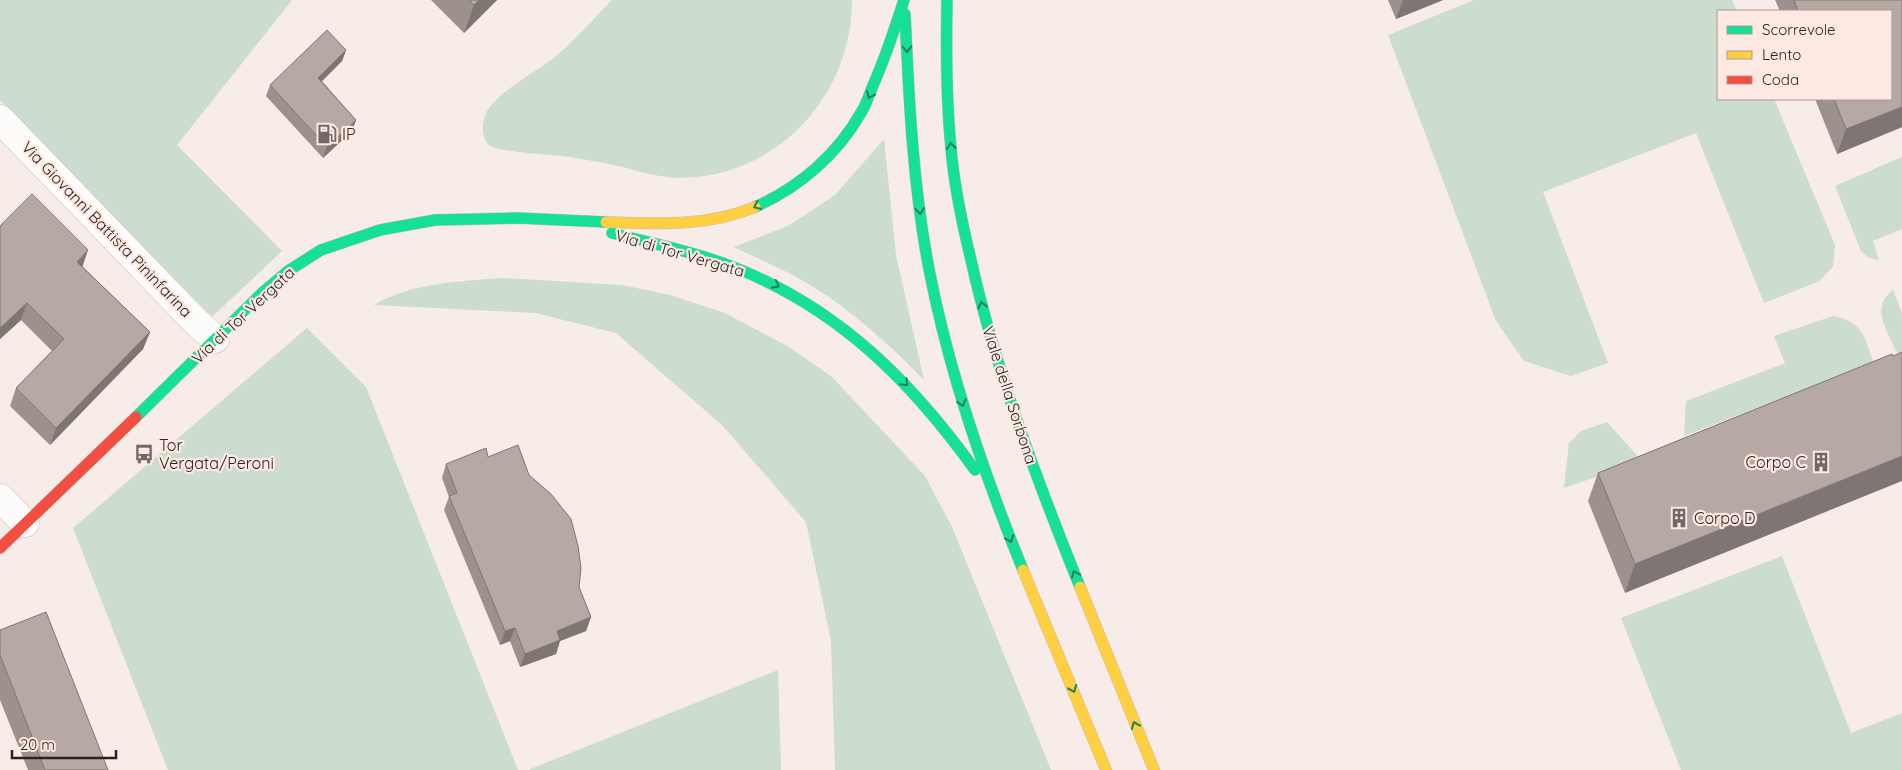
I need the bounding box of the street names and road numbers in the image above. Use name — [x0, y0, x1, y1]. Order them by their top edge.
street label: Via Giovanni Battista Pininfarina — [18, 137, 196, 321]
street label: Via di Tor Vergata — [613, 225, 747, 281]
street label: Via di Tor Vergata — [187, 262, 299, 368]
street label: Viale della Sorbona — [978, 323, 1042, 467]

